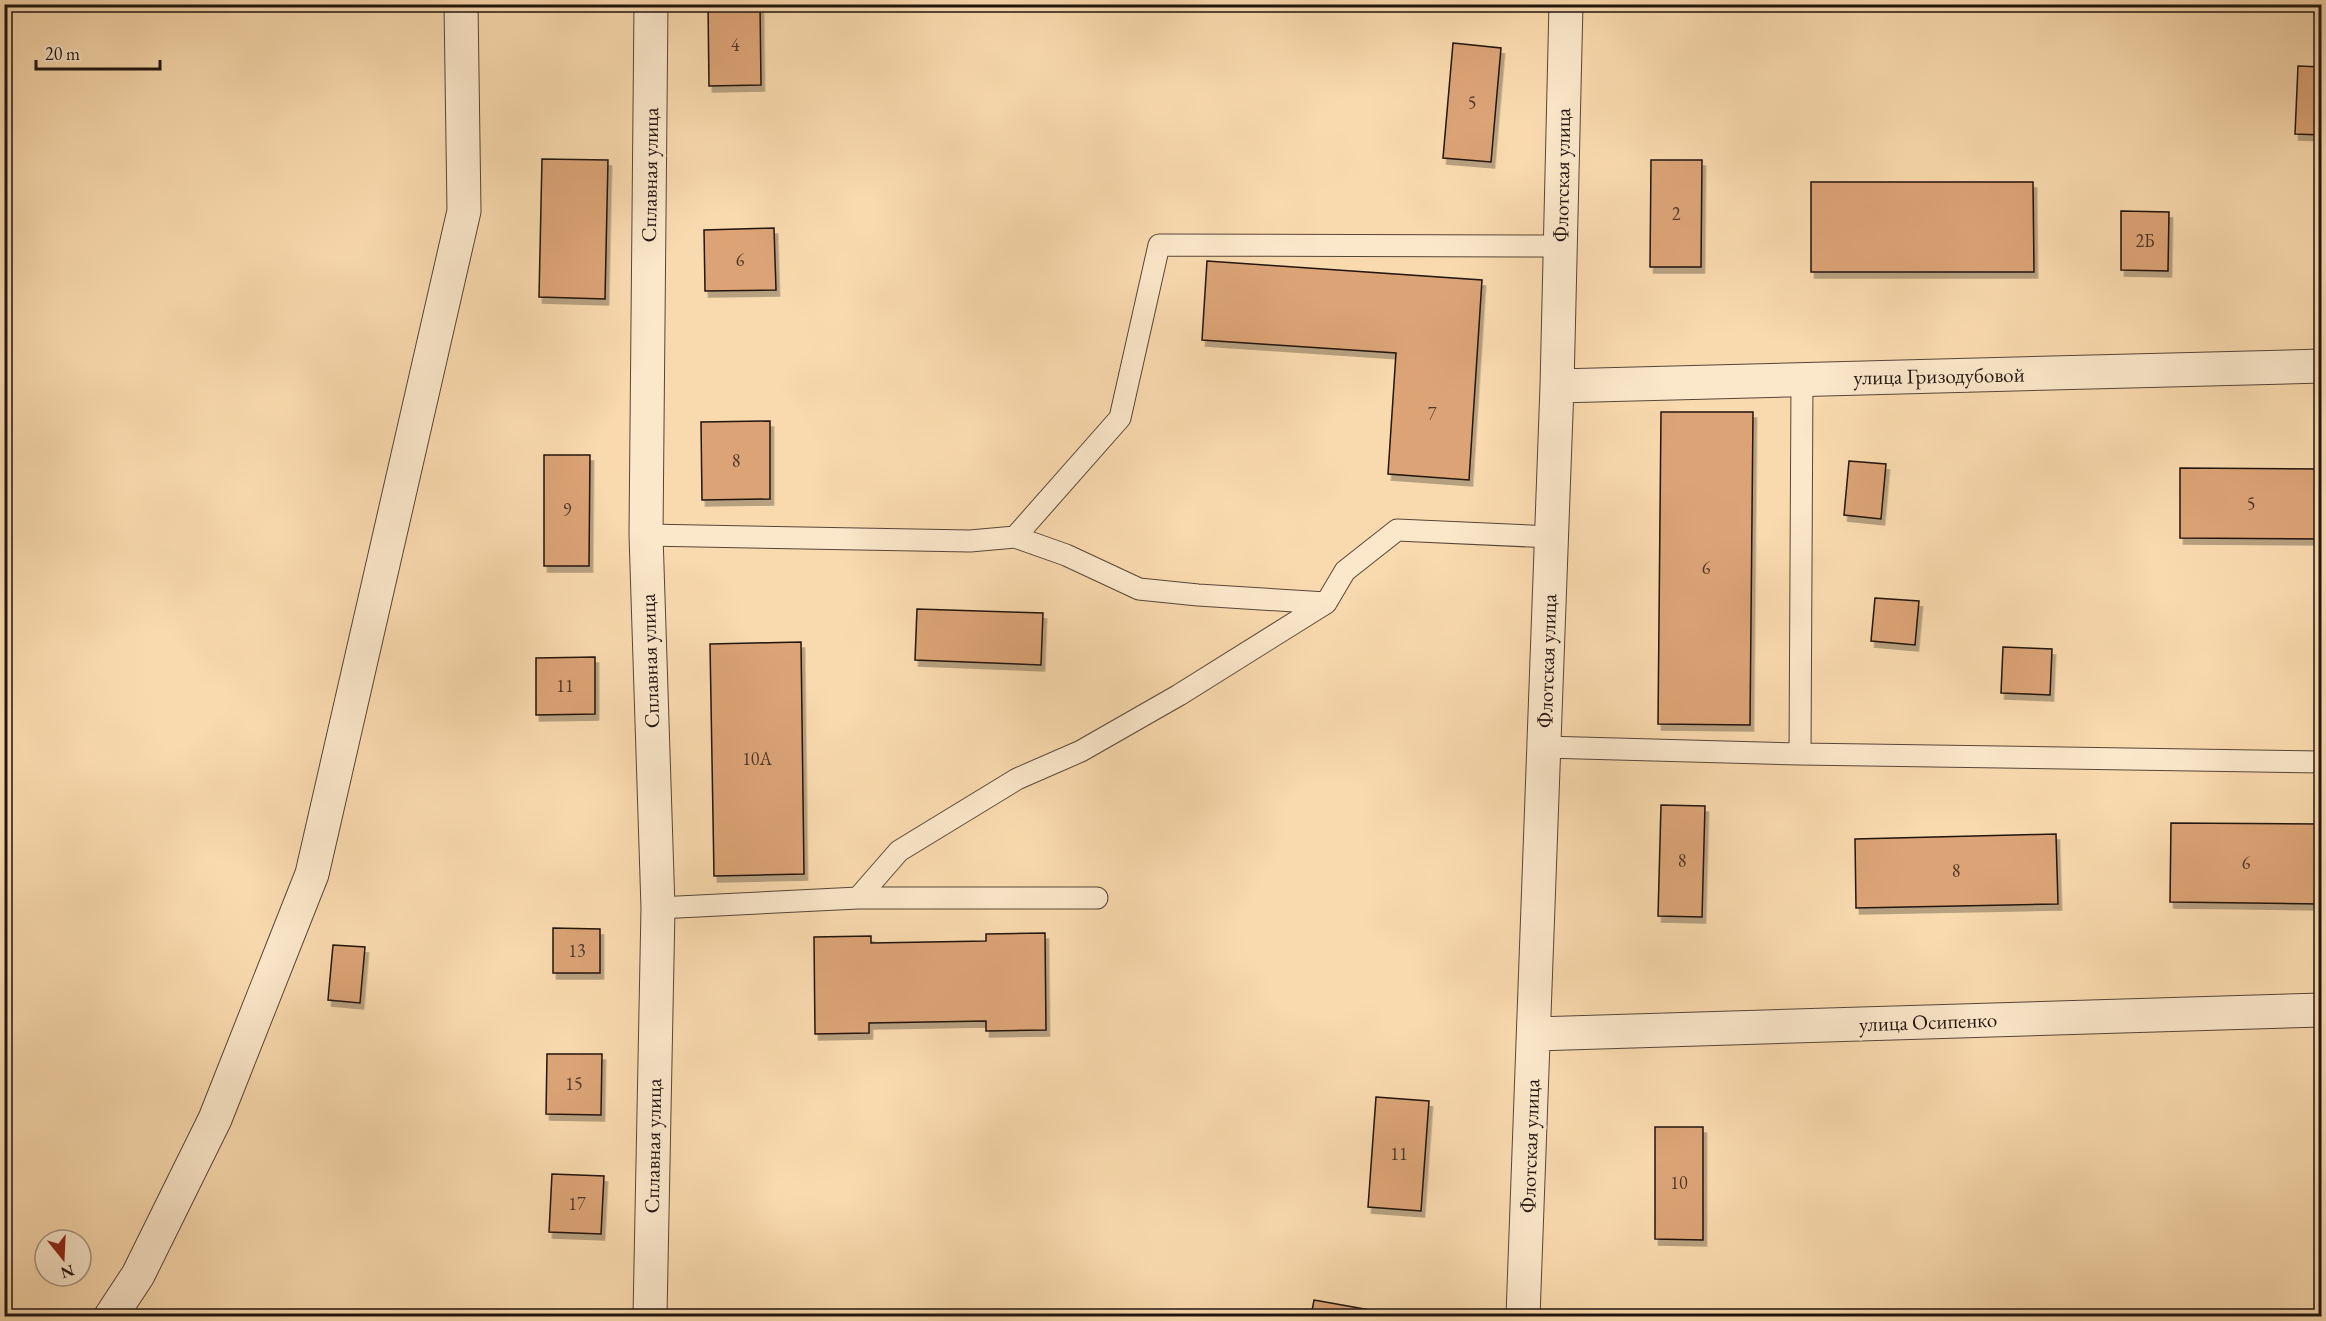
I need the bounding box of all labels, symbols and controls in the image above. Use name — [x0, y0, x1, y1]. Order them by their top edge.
scale bar — [36, 33, 160, 71]
house number: 4 — [731, 33, 740, 56]
text: 20 m — [45, 42, 80, 65]
house number: 5 — [1468, 91, 1476, 114]
street label: Сплавная улица — [635, 107, 664, 243]
street label: Флотская улица — [1547, 107, 1576, 242]
house number: 2 — [1672, 202, 1681, 225]
house number: 2Б — [2135, 229, 2155, 252]
house number: 6 — [736, 248, 745, 271]
street label: улица Гризодубовой — [1853, 361, 2025, 390]
house number: 7 — [1428, 402, 1437, 425]
house number: 8 — [732, 449, 740, 472]
house number: 5 — [2247, 492, 2255, 515]
house number: 9 — [563, 498, 572, 521]
house number: 6 — [1702, 556, 1711, 579]
street label: Сплавная улица — [634, 593, 665, 729]
street label: Флотская улица — [1531, 593, 1562, 728]
house number: 11 — [556, 674, 574, 697]
house number: 10А — [742, 747, 772, 770]
house number: 8 — [1678, 849, 1686, 872]
house number: 6 — [2242, 851, 2251, 874]
house number: 8 — [1952, 859, 1960, 882]
house number: 13 — [568, 939, 586, 962]
street label: улица Осипенко — [1858, 1006, 1998, 1037]
house number: 15 — [565, 1072, 583, 1095]
street label: Сплавная улица — [638, 1078, 667, 1214]
street label: Флотская улица — [1514, 1078, 1545, 1213]
house number: 11 — [1390, 1142, 1408, 1165]
house number: 10 — [1670, 1171, 1688, 1194]
house number: 17 — [568, 1192, 586, 1215]
north arrow — [33, 1228, 93, 1288]
text: N — [58, 1260, 77, 1284]

